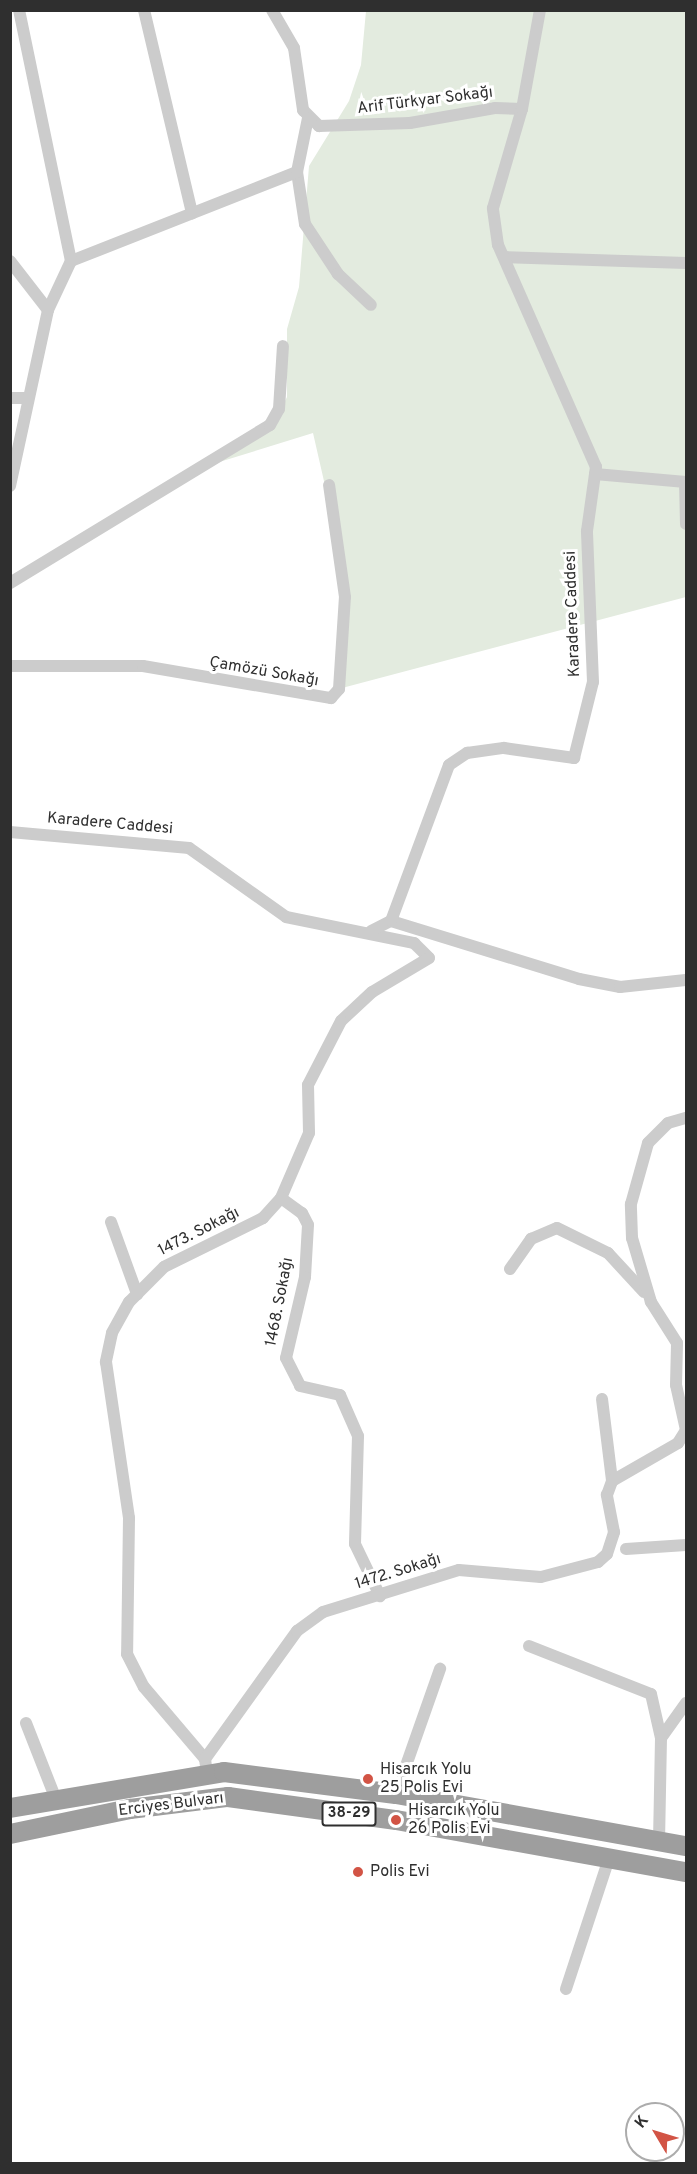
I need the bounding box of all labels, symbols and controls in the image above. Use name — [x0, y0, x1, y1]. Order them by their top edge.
street label: Arif Türkyar Sokağı — [356, 83, 494, 119]
street label: Karadere Caddesi — [561, 550, 585, 678]
street label: Çamözü Sokağı — [208, 653, 320, 691]
street label: Karadere Caddesi — [46, 809, 174, 839]
street label: 1473. Sokağı — [155, 1203, 243, 1261]
street label: 1468. Sokağı — [262, 1256, 298, 1348]
street label: 1472. Sokağı — [353, 1550, 443, 1594]
place label: Hisarcık Yolu 25 Polis Evi — [380, 1760, 472, 1798]
marker: Hisarcık Yolu 25 Polis Evi — [361, 1772, 375, 1786]
street label: Erciyes Bulvarı — [117, 1789, 225, 1821]
place label: Hisarcık Yolu 26 Polis Evi — [408, 1801, 500, 1839]
road number: 38-29 — [320, 1802, 378, 1826]
marker: Hisarcık Yolu 26 Polis Evi — [389, 1813, 403, 1827]
place label: Polis Evi — [370, 1862, 430, 1882]
marker: Polis Evi — [351, 1865, 365, 1879]
north arrow — [625, 2102, 685, 2162]
text: K — [631, 2112, 654, 2133]

